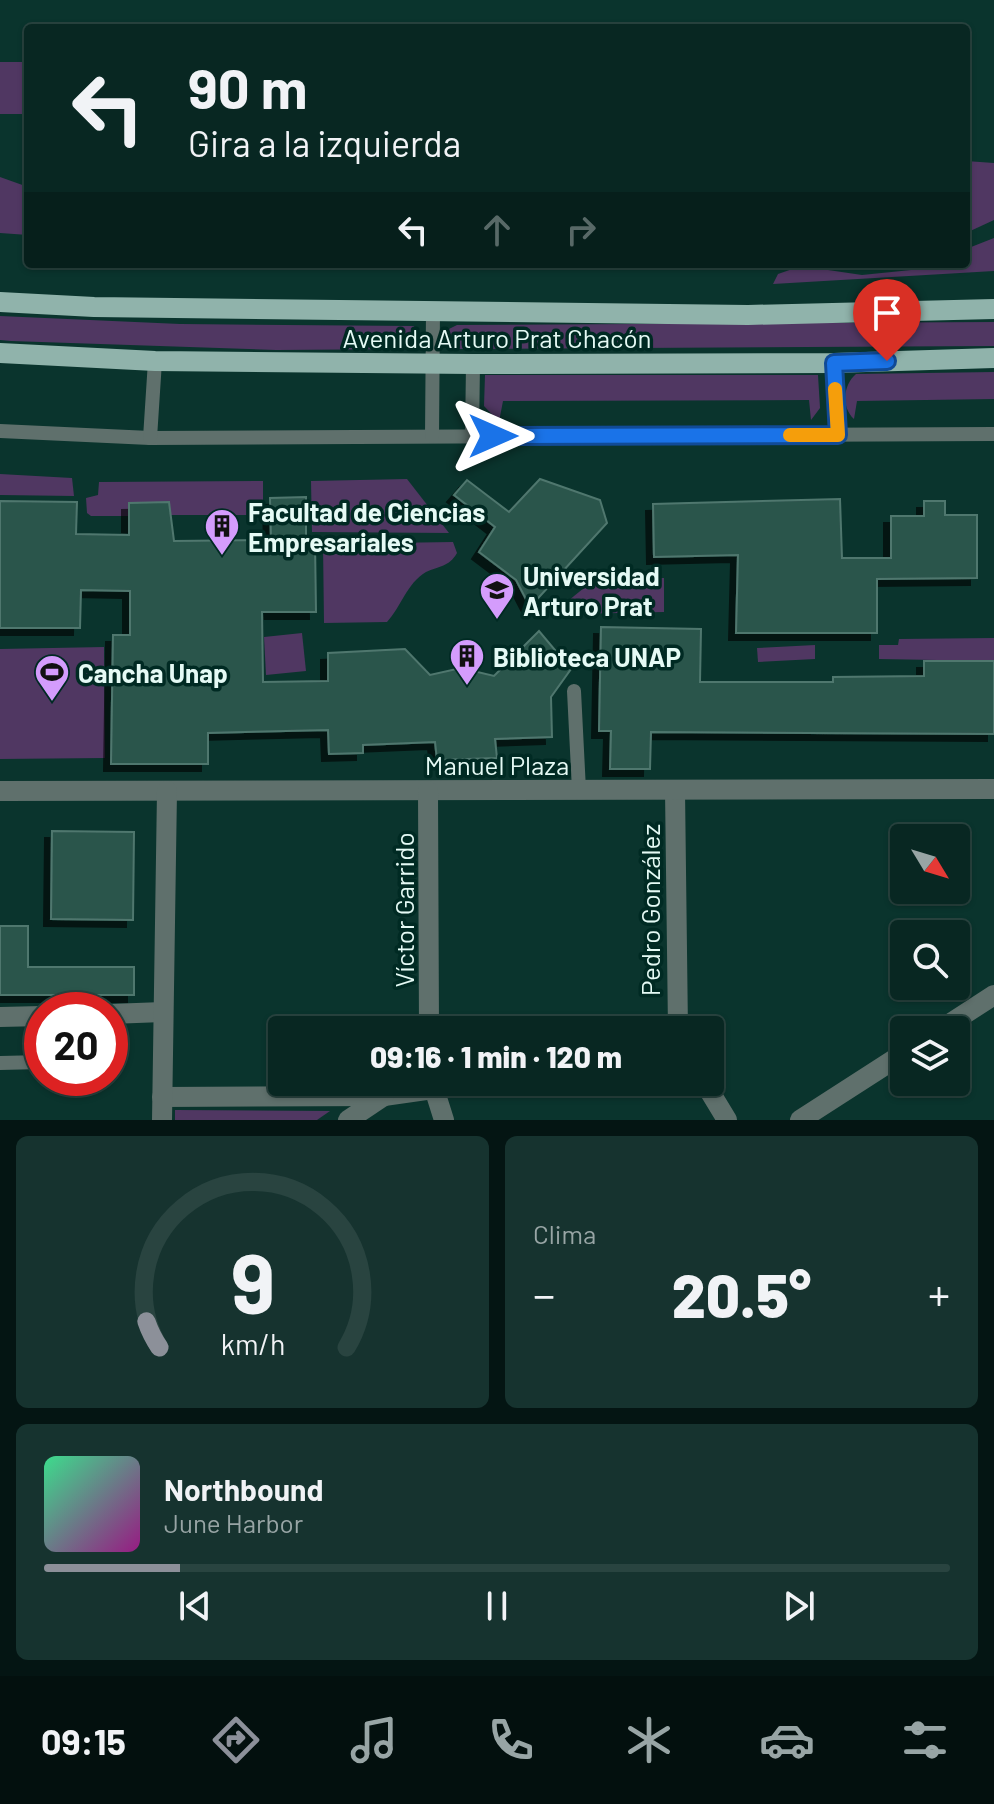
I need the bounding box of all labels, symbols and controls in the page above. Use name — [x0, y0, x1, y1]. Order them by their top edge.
text: 90 m — [188, 53, 308, 120]
icon: left — [56, 56, 160, 160]
text: Gira a la izquierda — [188, 121, 461, 164]
icon: left — [391, 208, 435, 252]
icon: ahead — [475, 208, 519, 252]
icon: right — [559, 208, 603, 252]
pin — [853, 279, 921, 361]
icon: arrive — [865, 291, 909, 335]
street label: Avenida Arturo Prat Chacón — [343, 322, 651, 353]
position arrow — [451, 394, 535, 478]
place label: Facultad de Ciencias Empresariales — [248, 496, 485, 557]
building icon: Facultad de Ciencias Empresariales — [203, 507, 241, 557]
place label: Universidad Arturo Prat — [523, 560, 660, 621]
school or university icon: Universidad Arturo Prat — [478, 571, 516, 621]
building icon: Biblioteca UNAP — [448, 637, 486, 687]
place label: Biblioteca UNAP — [493, 641, 681, 672]
sports icon: Cancha Unap — [33, 653, 71, 703]
place label: Cancha Unap — [78, 657, 228, 688]
street label: Manuel Plaza — [425, 749, 569, 780]
street label: Pedro González — [634, 824, 665, 996]
north arrow — [890, 824, 970, 904]
map controls — [890, 824, 970, 1096]
street label: Víctor Garrido — [388, 832, 419, 988]
button: search — [890, 920, 970, 1000]
speed limit sign: 20 — [24, 992, 128, 1096]
button: layers — [890, 1016, 970, 1096]
text: 09:16 · 1 min · 120 m — [370, 1038, 622, 1074]
text: Clima — [533, 1218, 596, 1249]
text: 9 — [230, 1231, 275, 1331]
text: 20.5° — [672, 1258, 811, 1330]
text: − — [533, 1267, 555, 1320]
text: + — [928, 1267, 950, 1320]
text: km/h — [220, 1326, 285, 1361]
text: Northbound — [164, 1471, 323, 1507]
text: June Harbor — [164, 1507, 303, 1538]
icon: previous — [173, 1584, 217, 1628]
icon: pause — [475, 1584, 519, 1628]
icon: next — [777, 1584, 821, 1628]
icon: directions — [208, 1712, 264, 1768]
icon: music — [346, 1712, 402, 1768]
icon: phone — [483, 1712, 539, 1768]
icon: climate — [621, 1712, 677, 1768]
icon: car — [759, 1712, 815, 1768]
icon: filters — [897, 1712, 953, 1768]
text: 09:15 — [41, 1719, 126, 1762]

